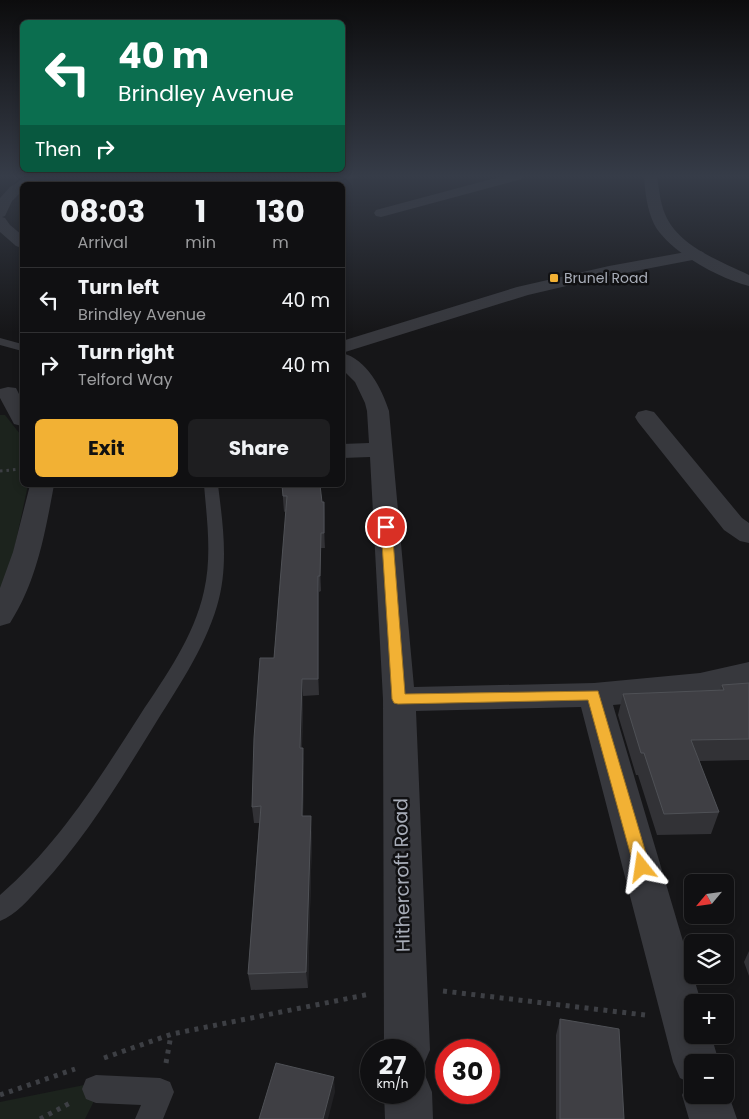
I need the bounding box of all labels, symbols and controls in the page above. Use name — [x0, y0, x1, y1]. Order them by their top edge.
text: 40 m — [118, 31, 209, 80]
icon: left — [35, 40, 100, 105]
text: Brindley Avenue — [118, 78, 294, 109]
icon: right — [91, 135, 119, 163]
text: Then — [35, 136, 81, 163]
text: 08:03 — [60, 190, 145, 233]
text: 1 — [195, 190, 206, 233]
text: 130 — [256, 190, 305, 233]
text: Arrival — [77, 231, 128, 254]
text: min — [185, 231, 216, 254]
text: m — [272, 231, 289, 254]
place label: Brunel Road — [564, 268, 648, 288]
marker: Brunel Road — [548, 272, 560, 284]
text: Turn left — [78, 274, 159, 301]
icon: left — [35, 286, 63, 314]
text: 40 m — [281, 287, 330, 314]
text: Brindley Avenue — [78, 303, 206, 326]
text: Turn right — [78, 339, 174, 366]
icon: right — [35, 351, 63, 379]
text: 40 m — [281, 352, 330, 379]
text: Telford Way — [78, 368, 173, 391]
button: Exit — [35, 419, 178, 477]
button: Share — [188, 419, 330, 477]
pin — [365, 506, 407, 548]
icon: arrive — [372, 513, 400, 541]
street label: Hithercroft Road — [387, 798, 417, 952]
position arrow — [615, 840, 667, 892]
north arrow — [684, 874, 734, 924]
map controls — [684, 874, 734, 1104]
button: layers — [684, 934, 734, 984]
button: + — [684, 994, 734, 1044]
speed limit sign: 30 — [435, 1039, 500, 1104]
text: 27 — [379, 1048, 406, 1083]
button: − — [684, 1054, 734, 1104]
text: km/h — [377, 1075, 408, 1092]

